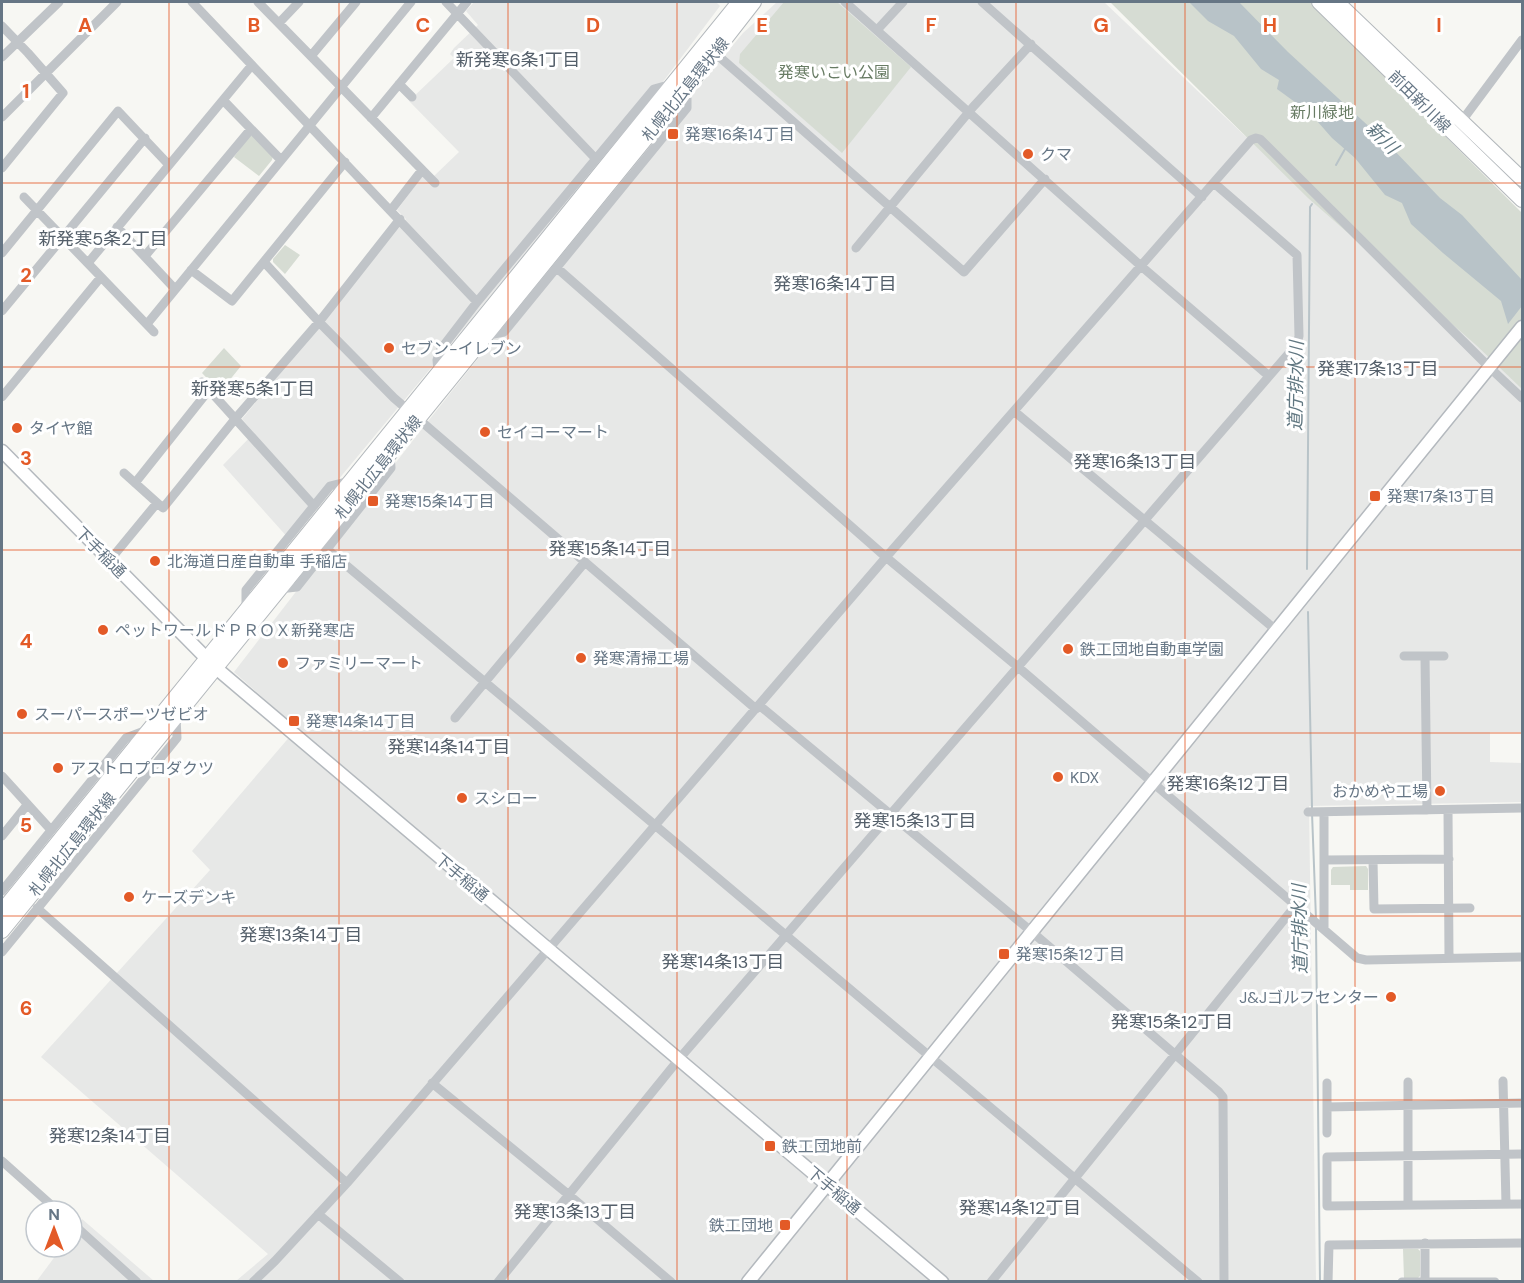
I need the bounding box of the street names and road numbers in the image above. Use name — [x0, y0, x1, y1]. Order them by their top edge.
street label: 札幌北広島環状線 — [637, 33, 734, 146]
street label: 前田新川線 — [1384, 66, 1455, 137]
street label: 札幌北広島環状線 — [330, 411, 427, 524]
street label: 下手稲通 — [71, 522, 131, 582]
street label: 札幌北広島環状線 — [24, 788, 121, 901]
street label: 下手稲通 — [430, 849, 493, 906]
street label: 下手稲通 — [802, 1162, 865, 1219]

